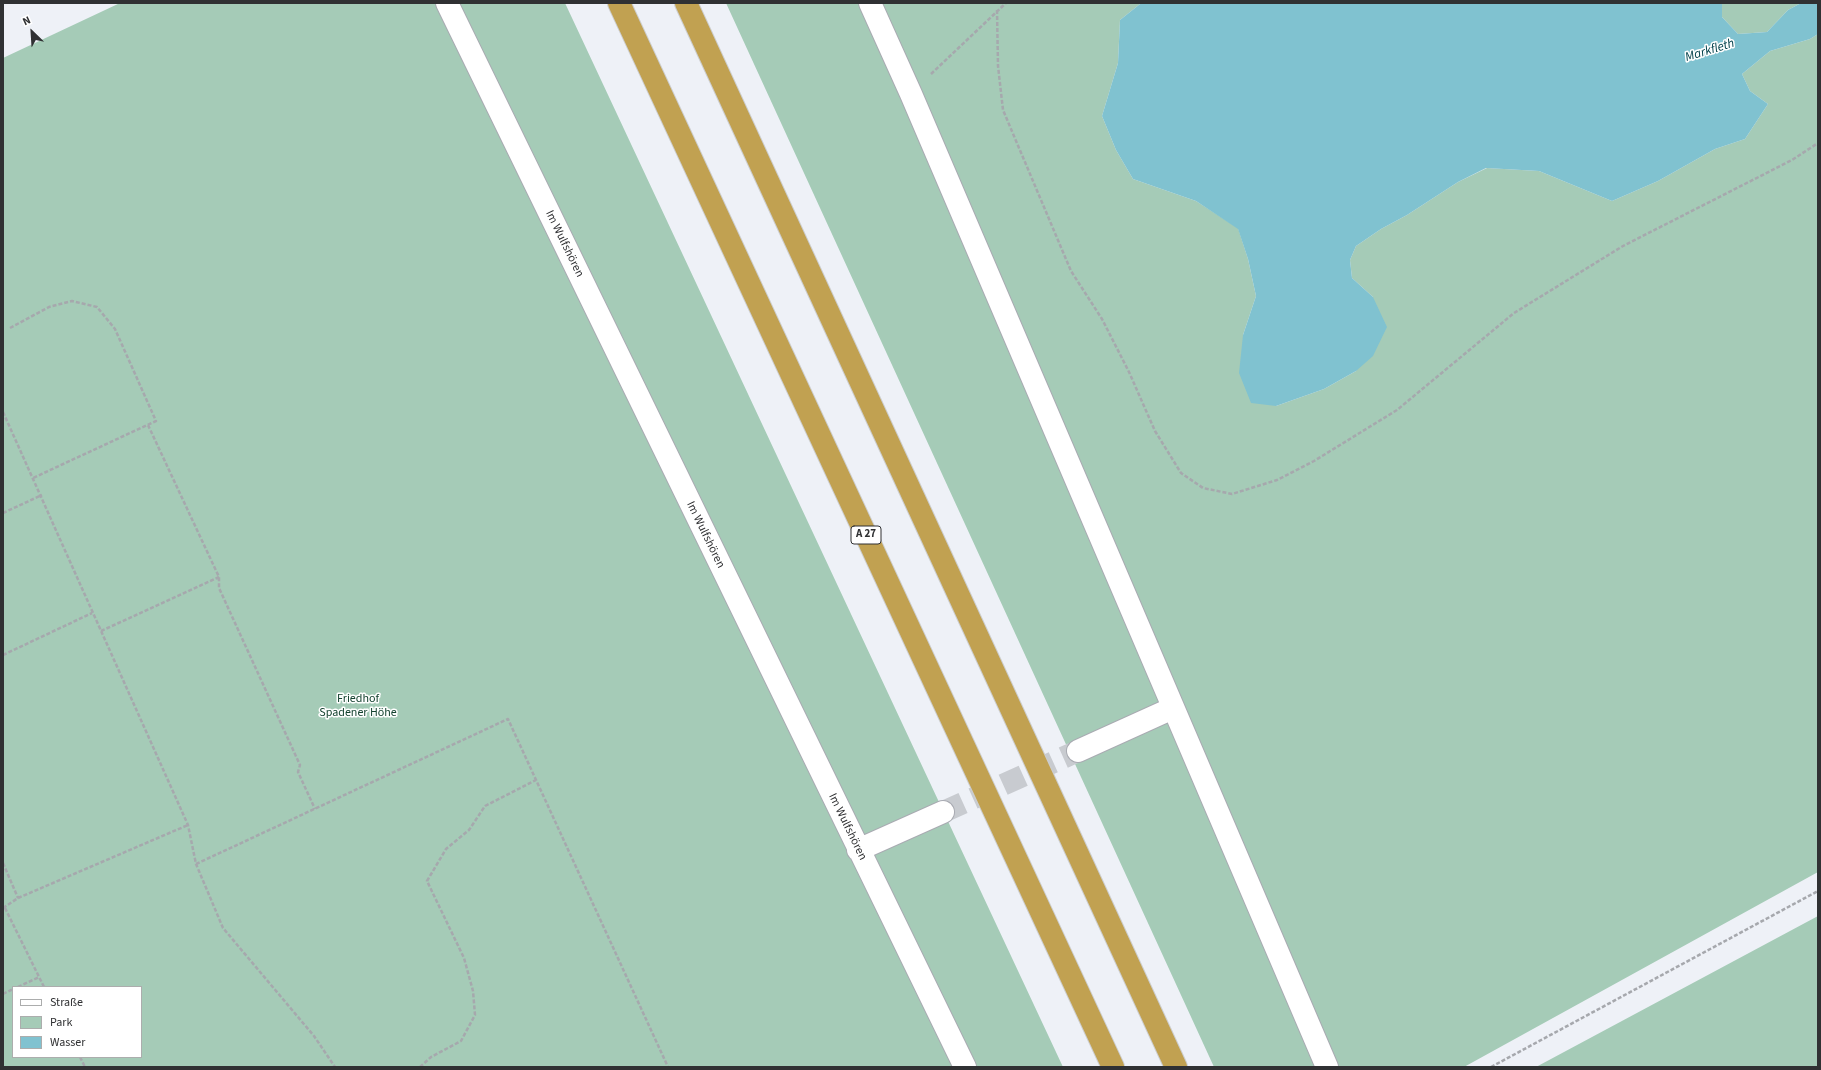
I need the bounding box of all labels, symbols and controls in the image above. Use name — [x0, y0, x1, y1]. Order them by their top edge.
north arrow — [12, 12, 52, 52]
text: N — [20, 12, 33, 29]
water label: Markfleth — [1683, 36, 1737, 66]
street label: Im Wulfshören — [542, 208, 586, 280]
street label: Im Wulfshören — [683, 499, 727, 571]
road number: A 27 — [851, 526, 881, 544]
park label: Friedhof Spadener Höhe — [319, 692, 397, 720]
street label: Im Wulfshören — [825, 791, 869, 863]
legend — [12, 986, 142, 1058]
text: Straße — [50, 994, 83, 1011]
text: Park — [50, 1014, 72, 1031]
text: Wasser — [50, 1034, 85, 1051]

